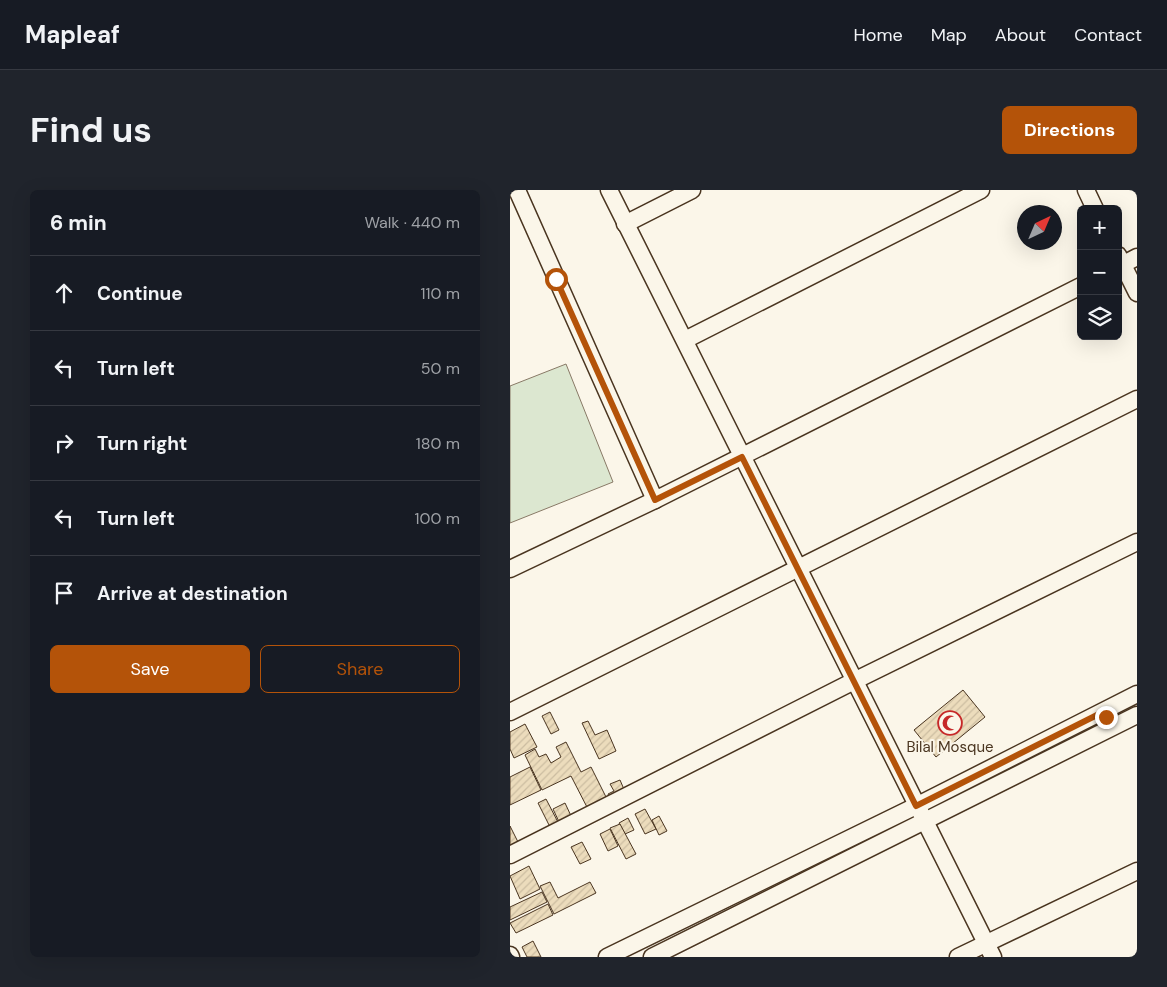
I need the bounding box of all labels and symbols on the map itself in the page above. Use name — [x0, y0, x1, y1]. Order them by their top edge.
north arrow — [1017, 205, 1062, 250]
route start — [545, 268, 568, 291]
route end — [1095, 706, 1118, 729]
mosque icon: Bilal Mosque — [937, 710, 963, 736]
place label: Bilal Mosque — [906, 737, 994, 757]

